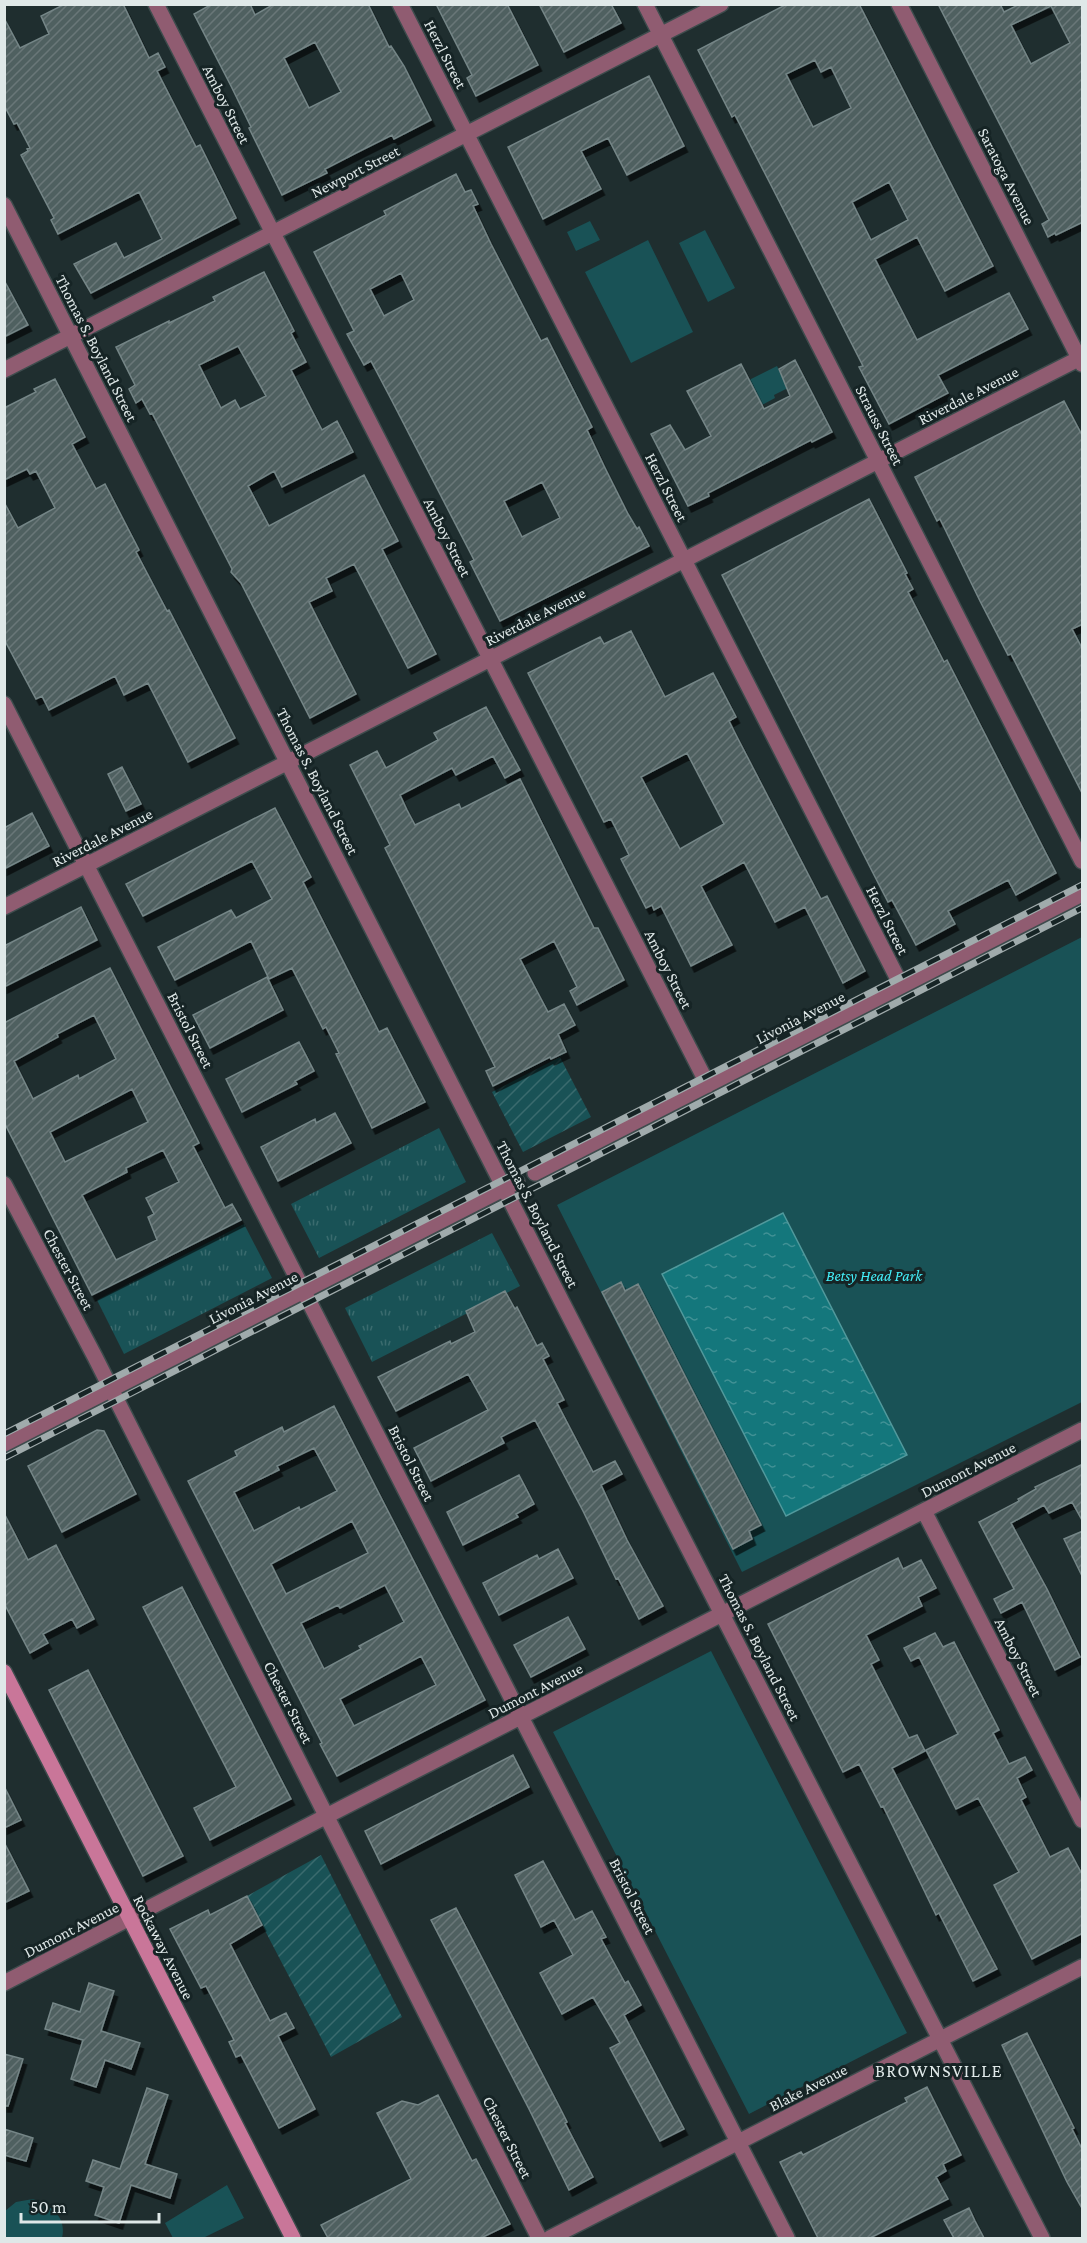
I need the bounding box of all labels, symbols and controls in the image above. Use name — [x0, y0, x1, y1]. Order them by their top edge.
street label: Herzl Street — [421, 17, 470, 92]
street label: Amboy Street — [199, 62, 254, 147]
street label: Saratoga Avenue — [974, 125, 1038, 228]
street label: Newport Street — [308, 142, 403, 202]
street label: Thomas S. Boyland Street — [51, 272, 141, 425]
street label: Riverdale Avenue — [915, 363, 1021, 428]
street label: Strauss Street — [852, 383, 907, 469]
street label: Herzl Street — [642, 450, 691, 525]
street label: Amboy Street — [420, 495, 475, 580]
street label: Riverdale Avenue — [482, 584, 588, 649]
street label: Thomas S. Boyland Street — [272, 705, 362, 858]
street label: Riverdale Avenue — [49, 805, 155, 870]
street label: Herzl Street — [863, 883, 912, 958]
street label: Amboy Street — [641, 927, 696, 1012]
street label: Livonia Avenue — [753, 988, 848, 1047]
street label: Bristol Street — [164, 990, 217, 1072]
street label: Thomas S. Boyland Street — [492, 1138, 582, 1291]
street label: Chester Street — [40, 1226, 97, 1313]
park label: Betsy Head Park — [826, 1267, 923, 1285]
street label: Livonia Avenue — [206, 1268, 301, 1327]
street label: Bristol Street — [385, 1423, 438, 1505]
street label: Dumont Avenue — [918, 1438, 1018, 1501]
street label: Thomas S. Boyland Street — [714, 1571, 804, 1724]
street label: Amboy Street — [991, 1615, 1046, 1700]
street label: Chester Street — [261, 1658, 317, 1747]
street label: Dumont Avenue — [485, 1659, 585, 1722]
street label: Bristol Street — [606, 1856, 659, 1938]
street label: Rockaway Avenue — [129, 1892, 197, 2003]
street label: Dumont Avenue — [21, 1898, 121, 1961]
street label: Blake Avenue — [766, 2061, 850, 2114]
district label: BROWNSVILLE — [875, 2061, 1003, 2081]
street label: Chester Street — [480, 2093, 536, 2182]
scale bar — [21, 2186, 159, 2224]
text: 50 m — [30, 2197, 67, 2217]

